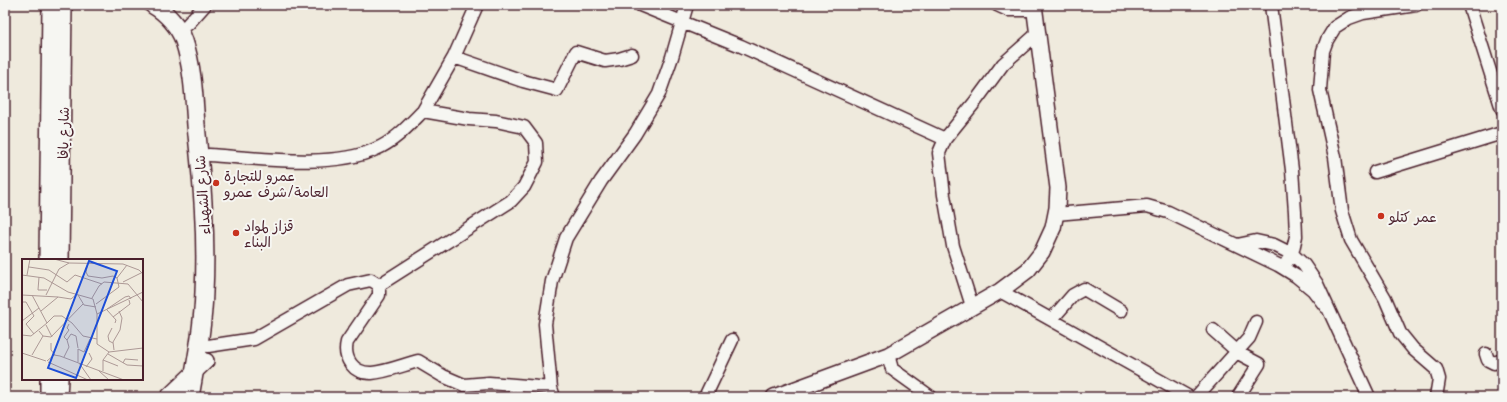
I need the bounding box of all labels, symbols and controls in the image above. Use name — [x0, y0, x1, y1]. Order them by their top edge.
street label: شارع يافا — [53, 107, 74, 159]
street label: شارع الشهداء — [190, 155, 215, 235]
place label: عمرو للتجارة العامة/شرف عمرو — [223, 166, 328, 201]
marker: عمرو للتجارة العامة/شرف عمرو — [211, 178, 221, 188]
place label: عمر كتلو — [1388, 207, 1437, 226]
marker: عمر كتلو — [1376, 211, 1386, 221]
place label: قزاز لمواد البناء — [244, 216, 294, 251]
marker: قزاز لمواد البناء — [231, 228, 241, 238]
inset map — [22, 259, 143, 380]

